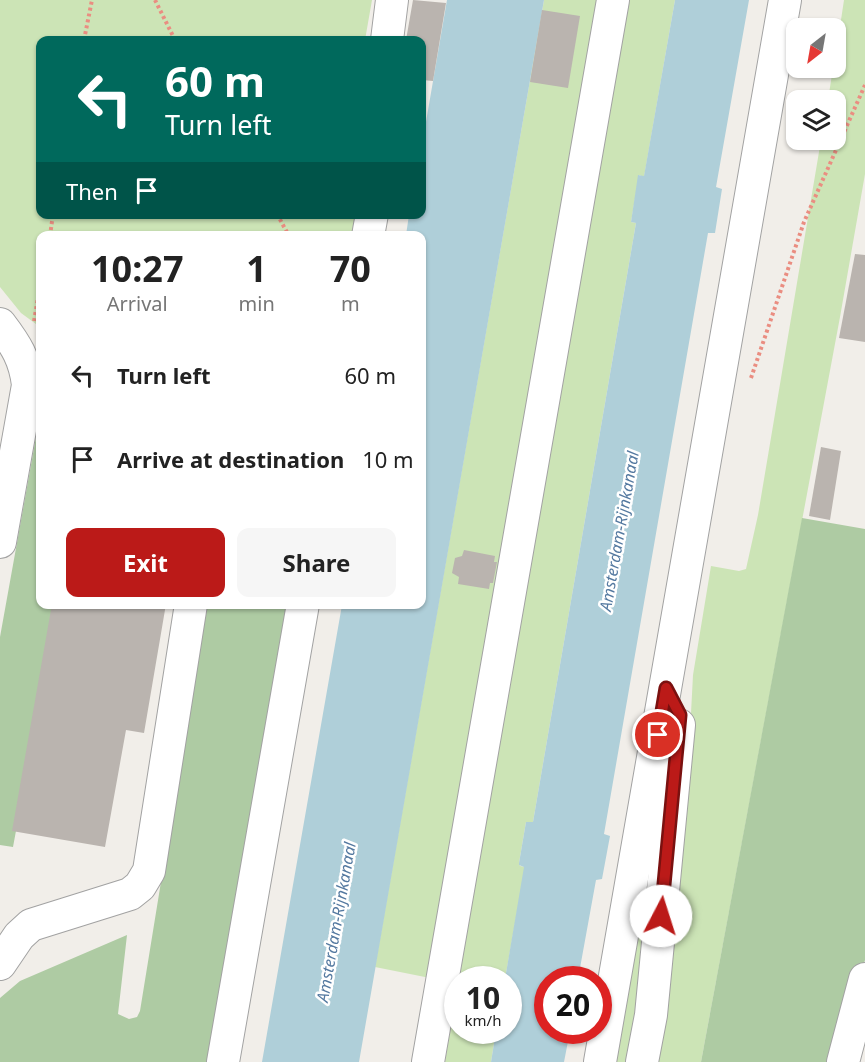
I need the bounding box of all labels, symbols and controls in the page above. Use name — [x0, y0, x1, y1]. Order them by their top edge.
north arrow — [786, 18, 846, 78]
map controls — [786, 18, 846, 150]
text: 60 m — [165, 52, 265, 109]
icon: left — [66, 60, 144, 138]
button: layers — [786, 90, 846, 150]
text: Turn left — [165, 106, 271, 143]
icon: arrive — [130, 174, 163, 207]
text: Then — [66, 176, 118, 206]
text: 10:27 — [91, 244, 184, 293]
text: 1 — [246, 244, 267, 293]
text: 70 — [330, 244, 371, 293]
text: Arrival — [107, 290, 168, 317]
text: min — [239, 290, 275, 317]
text: m — [341, 290, 360, 317]
icon: left — [66, 359, 99, 392]
text: Turn left — [117, 360, 211, 390]
text: 60 m — [345, 360, 396, 390]
icon: arrive — [66, 443, 99, 476]
text: Arrive at destination — [117, 444, 344, 474]
text: 10 m — [362, 444, 414, 474]
water label: Amsterdam-Rijnkanaal — [594, 449, 644, 614]
button: Exit — [66, 528, 225, 597]
button: Share — [237, 528, 396, 597]
pin — [632, 709, 683, 760]
icon: arrive — [641, 718, 674, 751]
water label: Amsterdam-Rijnkanaal — [311, 840, 361, 1005]
position arrow — [629, 884, 693, 948]
speed limit sign: 20 — [534, 966, 612, 1044]
text: 10 — [466, 977, 500, 1018]
text: km/h — [465, 1010, 501, 1030]

